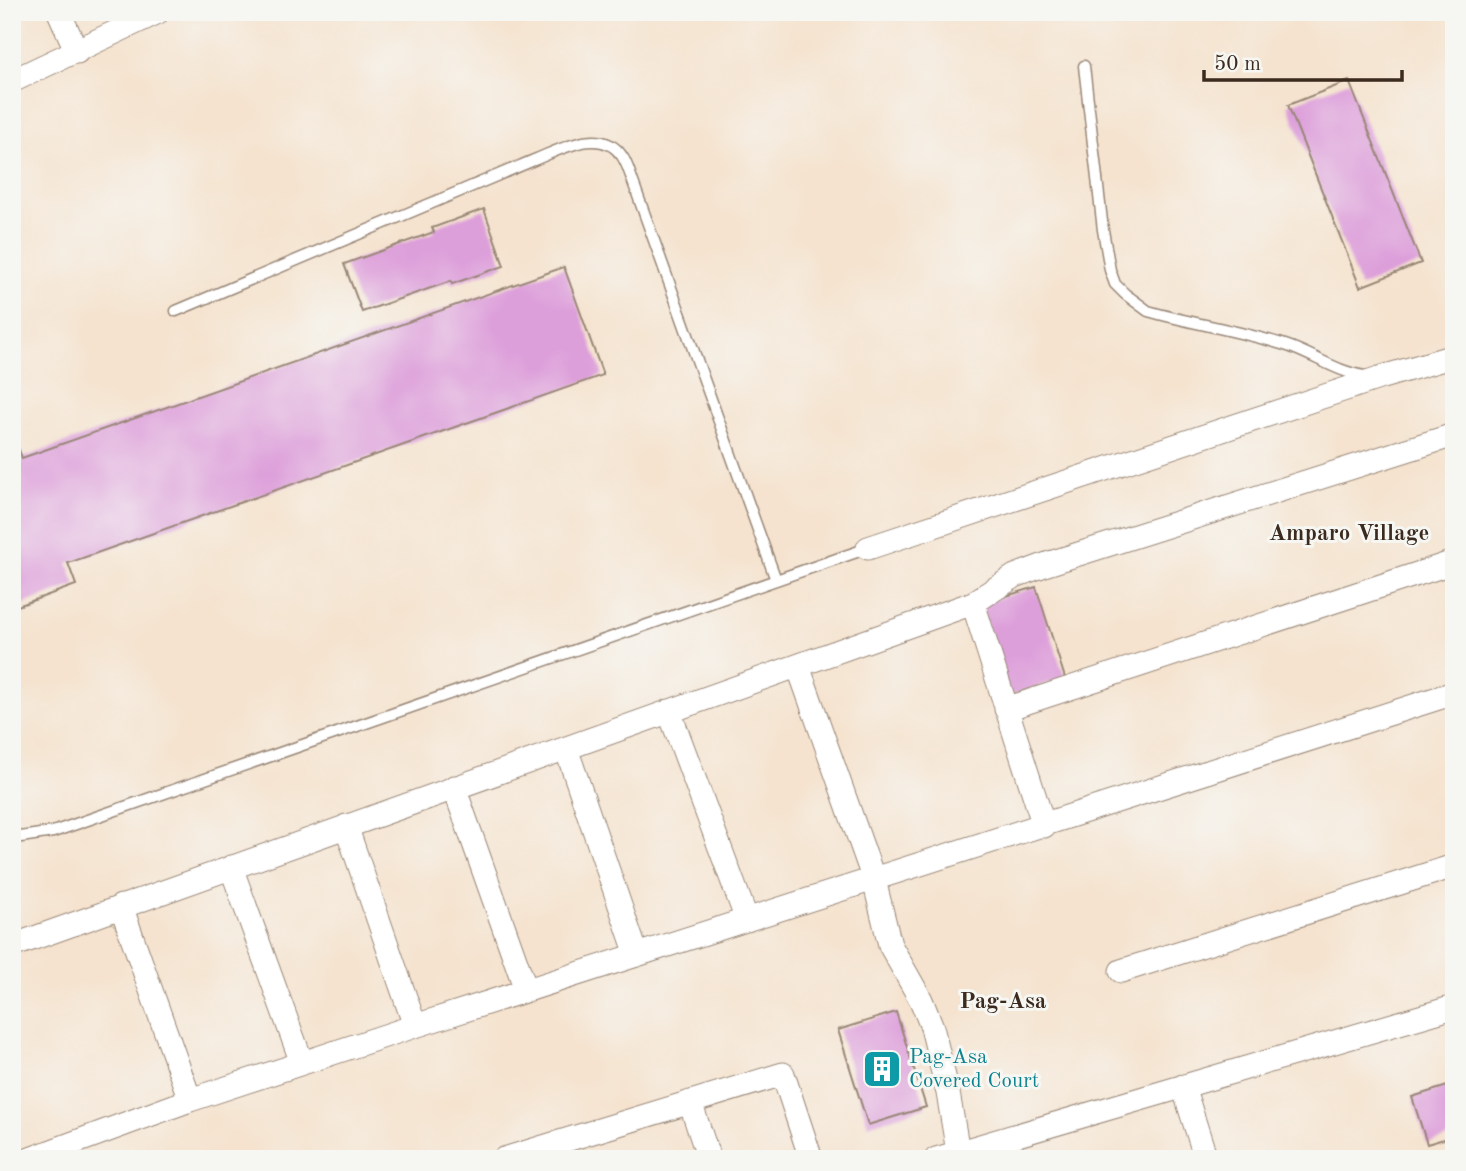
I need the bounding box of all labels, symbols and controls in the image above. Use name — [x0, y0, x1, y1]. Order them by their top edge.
scale bar — [1204, 38, 1401, 82]
text: 50 m — [1214, 54, 1261, 75]
district label: Amparo Village — [1269, 522, 1429, 545]
district label: Pag-Asa — [960, 990, 1047, 1013]
place label: Pag-Asa Covered Court — [909, 1047, 1039, 1092]
building icon: Pag-Asa Covered Court — [861, 1048, 903, 1090]

